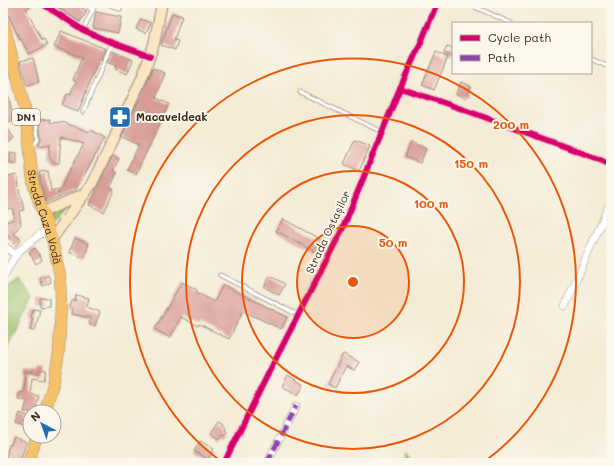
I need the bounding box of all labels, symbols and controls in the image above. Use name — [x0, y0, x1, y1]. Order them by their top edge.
legend — [452, 22, 592, 74]
text: Cycle path — [488, 29, 551, 45]
text: Path — [488, 49, 515, 65]
pharmacy icon: Macaveideak — [107, 104, 133, 130]
road number: DN1 — [12, 109, 40, 125]
place label: Macaveideak — [136, 109, 207, 124]
text: 200 m — [493, 116, 529, 132]
text: 150 m — [454, 155, 488, 171]
street label: Strada Cuza Vodă — [25, 169, 65, 266]
street label: Strada Ostașilor — [302, 188, 353, 276]
text: 100 m — [414, 195, 448, 211]
text: 50 m — [379, 234, 407, 250]
centre of rings — [346, 275, 360, 289]
north arrow — [22, 404, 62, 444]
text: N — [27, 408, 43, 424]

